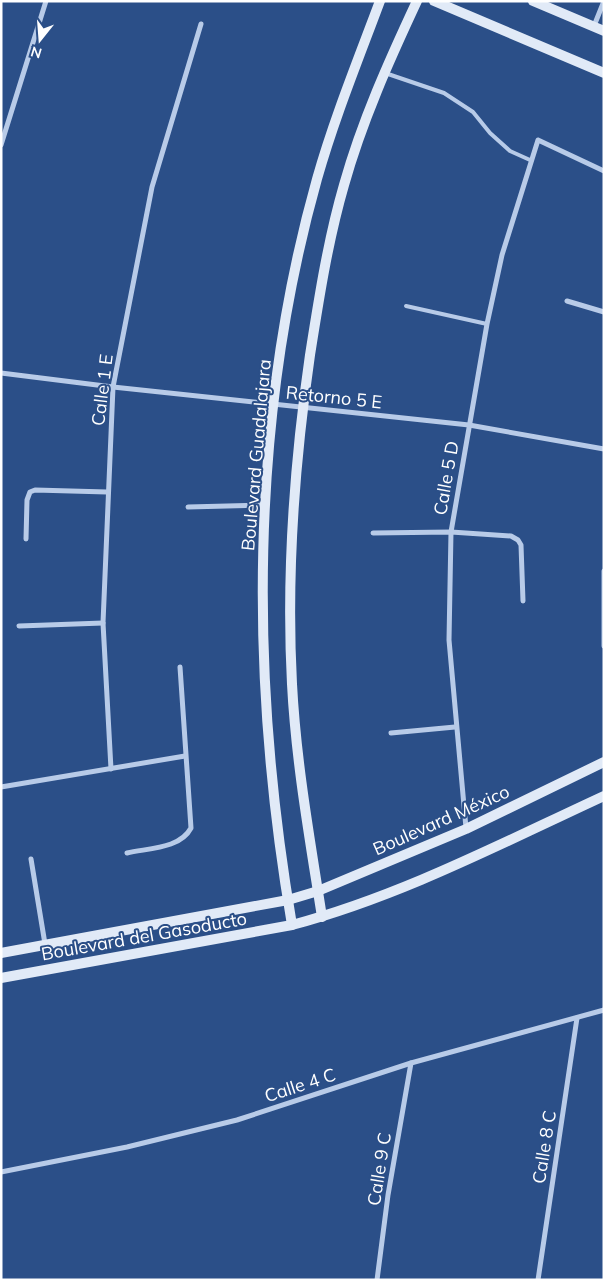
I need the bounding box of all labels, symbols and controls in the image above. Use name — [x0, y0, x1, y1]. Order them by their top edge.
north arrow — [15, 15, 65, 65]
text: N — [29, 42, 44, 63]
street label: Calle 1 E — [86, 353, 118, 427]
street label: Boulevard Guadalajara — [236, 358, 276, 552]
street label: Retorno 5 E — [285, 381, 383, 413]
street label: Calle 5 D — [428, 439, 464, 517]
street label: Boulevard México — [369, 780, 513, 860]
street label: Boulevard del Gasoducto — [39, 907, 249, 965]
street label: Calle 4 C — [261, 1063, 339, 1107]
street label: Calle 8 C — [527, 1109, 561, 1185]
street label: Calle 9 C — [362, 1131, 396, 1207]

